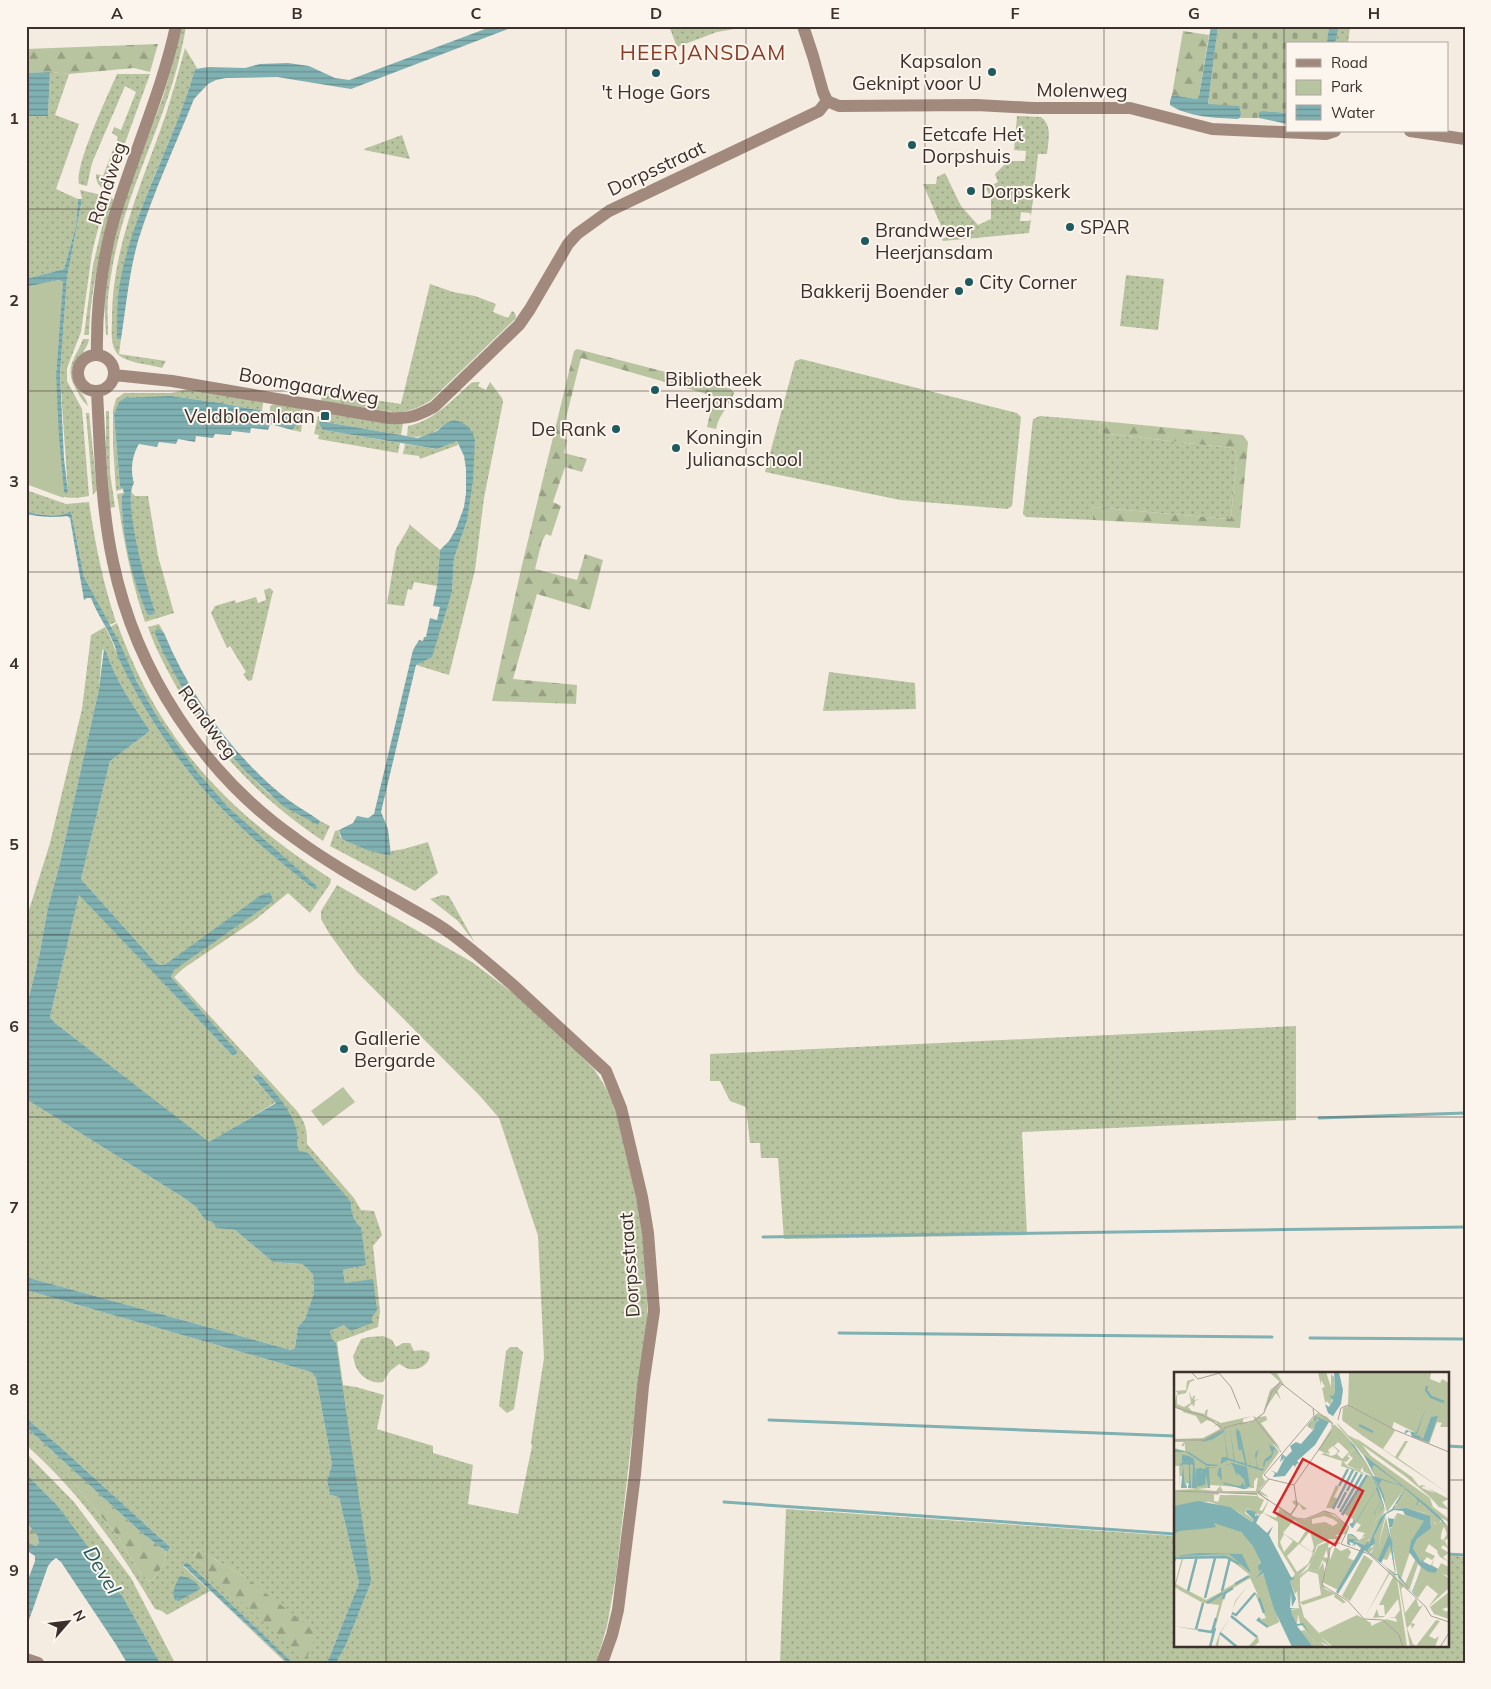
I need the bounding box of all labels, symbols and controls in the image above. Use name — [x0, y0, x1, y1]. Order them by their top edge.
text: A — [111, 3, 123, 23]
text: B — [291, 3, 303, 23]
text: C — [471, 3, 482, 23]
text: D — [650, 3, 662, 23]
text: E — [830, 3, 840, 23]
text: F — [1010, 3, 1020, 23]
text: G — [1188, 3, 1200, 23]
text: H — [1368, 3, 1380, 23]
district label: HEERJANSDAM — [620, 39, 786, 65]
legend — [1286, 42, 1448, 132]
place label: Kapsalon Geknipt voor U — [852, 49, 982, 95]
text: Road — [1331, 53, 1368, 72]
marker: Kapsalon Geknipt voor U — [986, 66, 998, 78]
marker: 't Hoge Gors — [650, 67, 662, 79]
street label: Molenweg — [1036, 77, 1128, 103]
text: Park — [1331, 77, 1363, 96]
place label: 't Hoge Gors — [602, 80, 710, 104]
text: Water — [1331, 103, 1375, 122]
text: 1 — [9, 108, 19, 128]
place label: Eetcafe Het Dorpshuis — [922, 122, 1024, 168]
street label: Dorpsstraat — [603, 135, 709, 201]
street label: Randweg — [82, 139, 132, 227]
marker: Eetcafe Het Dorpshuis — [906, 139, 918, 151]
place label: Dorpskerk — [981, 179, 1071, 203]
marker: Dorpskerk — [965, 185, 977, 197]
place label: SPAR — [1080, 215, 1130, 239]
place label: Brandweer Heerjansdam — [875, 218, 993, 264]
marker: SPAR — [1064, 221, 1076, 233]
marker: Brandweer Heerjansdam — [859, 235, 871, 247]
place label: City Corner — [979, 270, 1077, 294]
marker: City Corner — [963, 276, 975, 288]
place label: Bakkerij Boender — [800, 279, 949, 303]
marker: Bakkerij Boender — [953, 285, 965, 297]
text: 2 — [9, 290, 19, 310]
street label: Boomgaardweg — [237, 362, 381, 410]
place label: Bibliotheek Heerjansdam — [665, 367, 783, 413]
marker: Bibliotheek Heerjansdam — [649, 384, 661, 396]
place label: Veldbloemlaan — [184, 404, 315, 428]
marker: Veldbloemlaan — [319, 410, 331, 422]
place label: De Rank — [531, 417, 606, 441]
marker: De Rank — [610, 423, 622, 435]
place label: Koningin Julianaschool — [686, 425, 802, 471]
marker: Koningin Julianaschool — [670, 442, 682, 454]
text: 3 — [9, 471, 19, 491]
text: 4 — [9, 653, 19, 673]
street label: Randweg — [173, 680, 243, 764]
text: 5 — [9, 834, 19, 854]
text: 6 — [9, 1016, 19, 1036]
place label: Gallerie Bergarde — [354, 1026, 435, 1072]
marker: Gallerie Bergarde — [338, 1043, 350, 1055]
text: 7 — [9, 1197, 19, 1217]
street label: Dorpsstraat — [613, 1211, 645, 1318]
inset map — [1174, 1372, 1448, 1646]
text: 8 — [9, 1379, 19, 1399]
water label: Devel — [78, 1541, 127, 1599]
text: 9 — [9, 1560, 19, 1580]
north arrow — [42, 1596, 92, 1646]
text: N — [69, 1607, 90, 1625]

